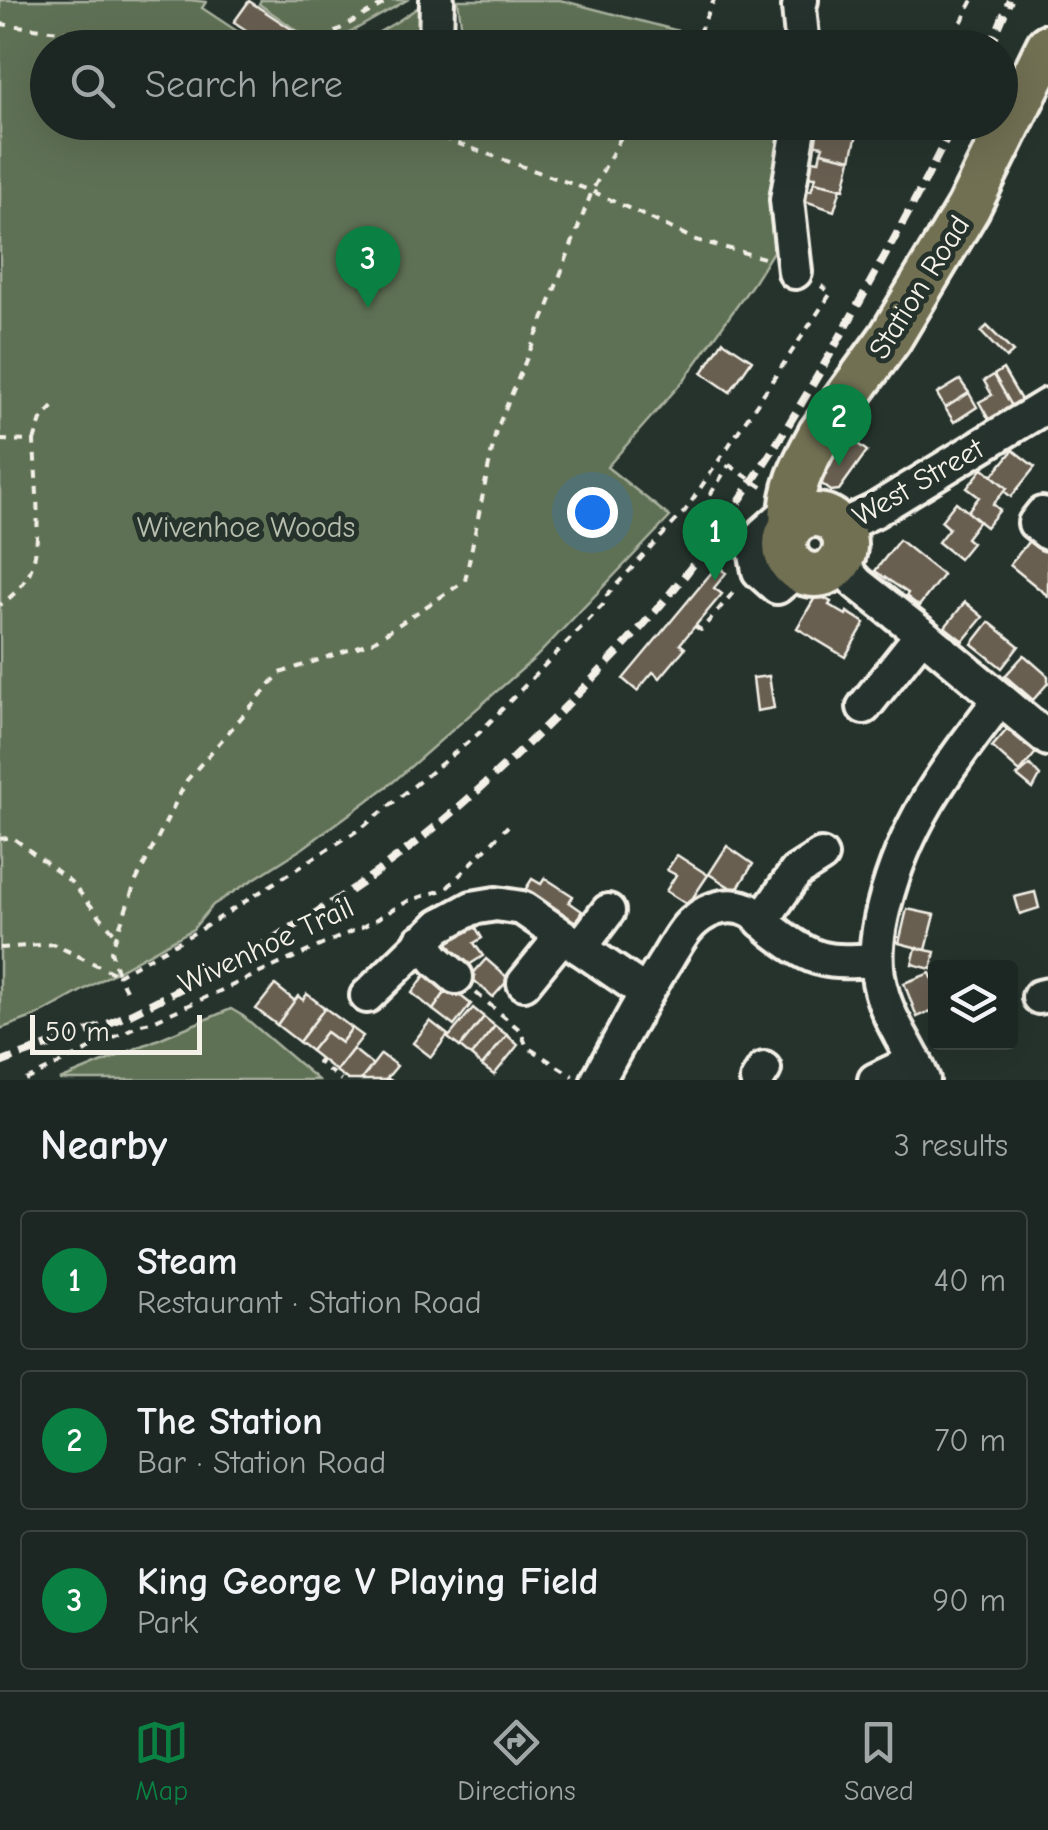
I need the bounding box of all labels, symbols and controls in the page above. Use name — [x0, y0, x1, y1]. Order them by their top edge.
search box — [30, 30, 1018, 140]
icon: search — [65, 58, 120, 113]
text: Search here — [145, 63, 343, 107]
street label: Station Road — [862, 209, 977, 365]
pin: 3 — [336, 226, 400, 308]
pin: 2 — [806, 384, 872, 466]
street label: West Street — [847, 430, 991, 534]
your location — [567, 487, 618, 538]
pin: 1 — [682, 498, 748, 581]
park label: Wivenhoe Woods — [137, 510, 355, 545]
street label: Wivenhoe Trail — [173, 890, 359, 1001]
map controls — [928, 960, 1018, 1050]
button: layers — [928, 960, 1018, 1050]
scale bar — [30, 1010, 202, 1054]
text: 50 m — [45, 1016, 110, 1048]
text: Nearby — [40, 1121, 167, 1170]
text: 3 results — [894, 1127, 1008, 1164]
text: Steam — [137, 1240, 238, 1284]
text: 1 — [68, 1262, 81, 1299]
text: 40 m — [934, 1262, 1006, 1299]
text: Restaurant · Station Road — [137, 1284, 482, 1321]
text: The Station — [137, 1400, 323, 1444]
text: 2 — [67, 1422, 82, 1459]
text: 70 m — [934, 1422, 1006, 1459]
text: Bar · Station Road — [137, 1444, 386, 1481]
text: King George V Playing Field — [137, 1560, 599, 1604]
text: 3 — [67, 1582, 82, 1619]
text: 90 m — [932, 1582, 1006, 1619]
text: Park — [137, 1604, 198, 1641]
tab: Map — [134, 1715, 189, 1807]
tab: Directions — [457, 1715, 576, 1807]
tab: Saved — [844, 1715, 914, 1807]

